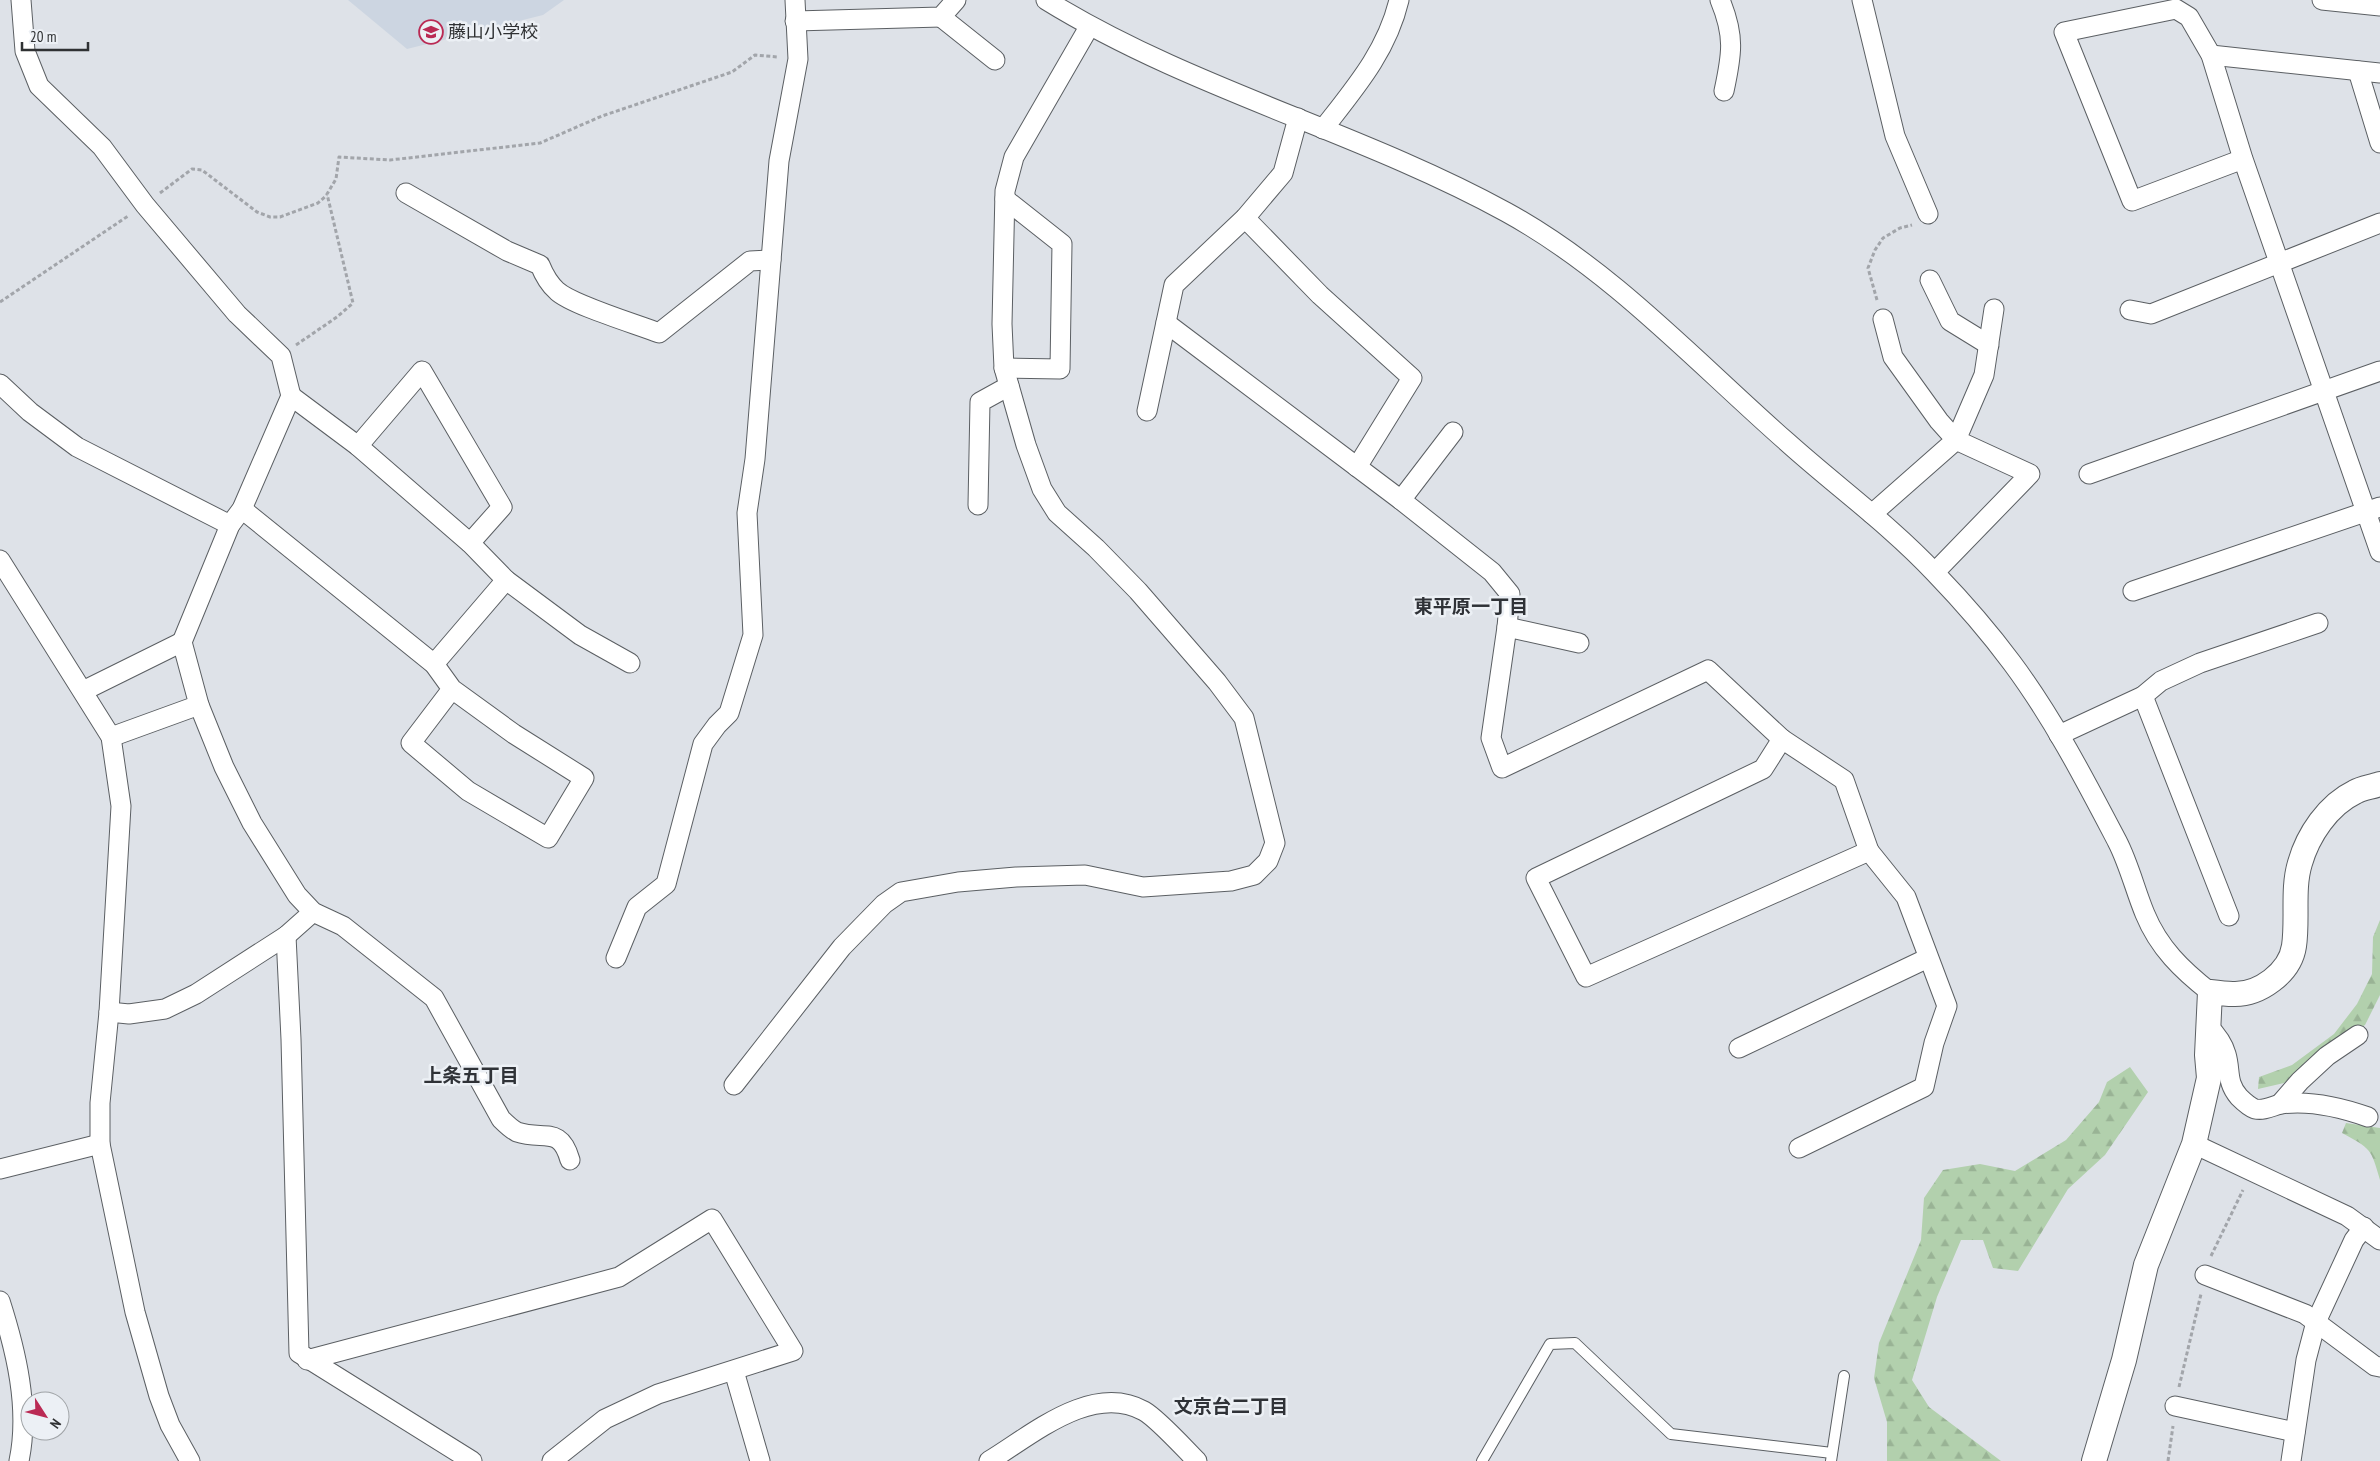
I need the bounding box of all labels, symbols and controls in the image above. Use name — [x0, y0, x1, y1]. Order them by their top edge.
school or university icon: 藤山小学校 — [418, 19, 444, 45]
scale bar — [22, 20, 89, 52]
place label: 藤山小学校 — [448, 20, 538, 43]
text: 20 m — [30, 27, 56, 46]
district label: 東平原一丁目 — [1414, 594, 1528, 618]
district label: 上条五丁目 — [423, 1063, 519, 1087]
north arrow — [20, 1391, 70, 1441]
district label: 文京台二丁目 — [1174, 1394, 1288, 1418]
text: N — [46, 1415, 65, 1432]

